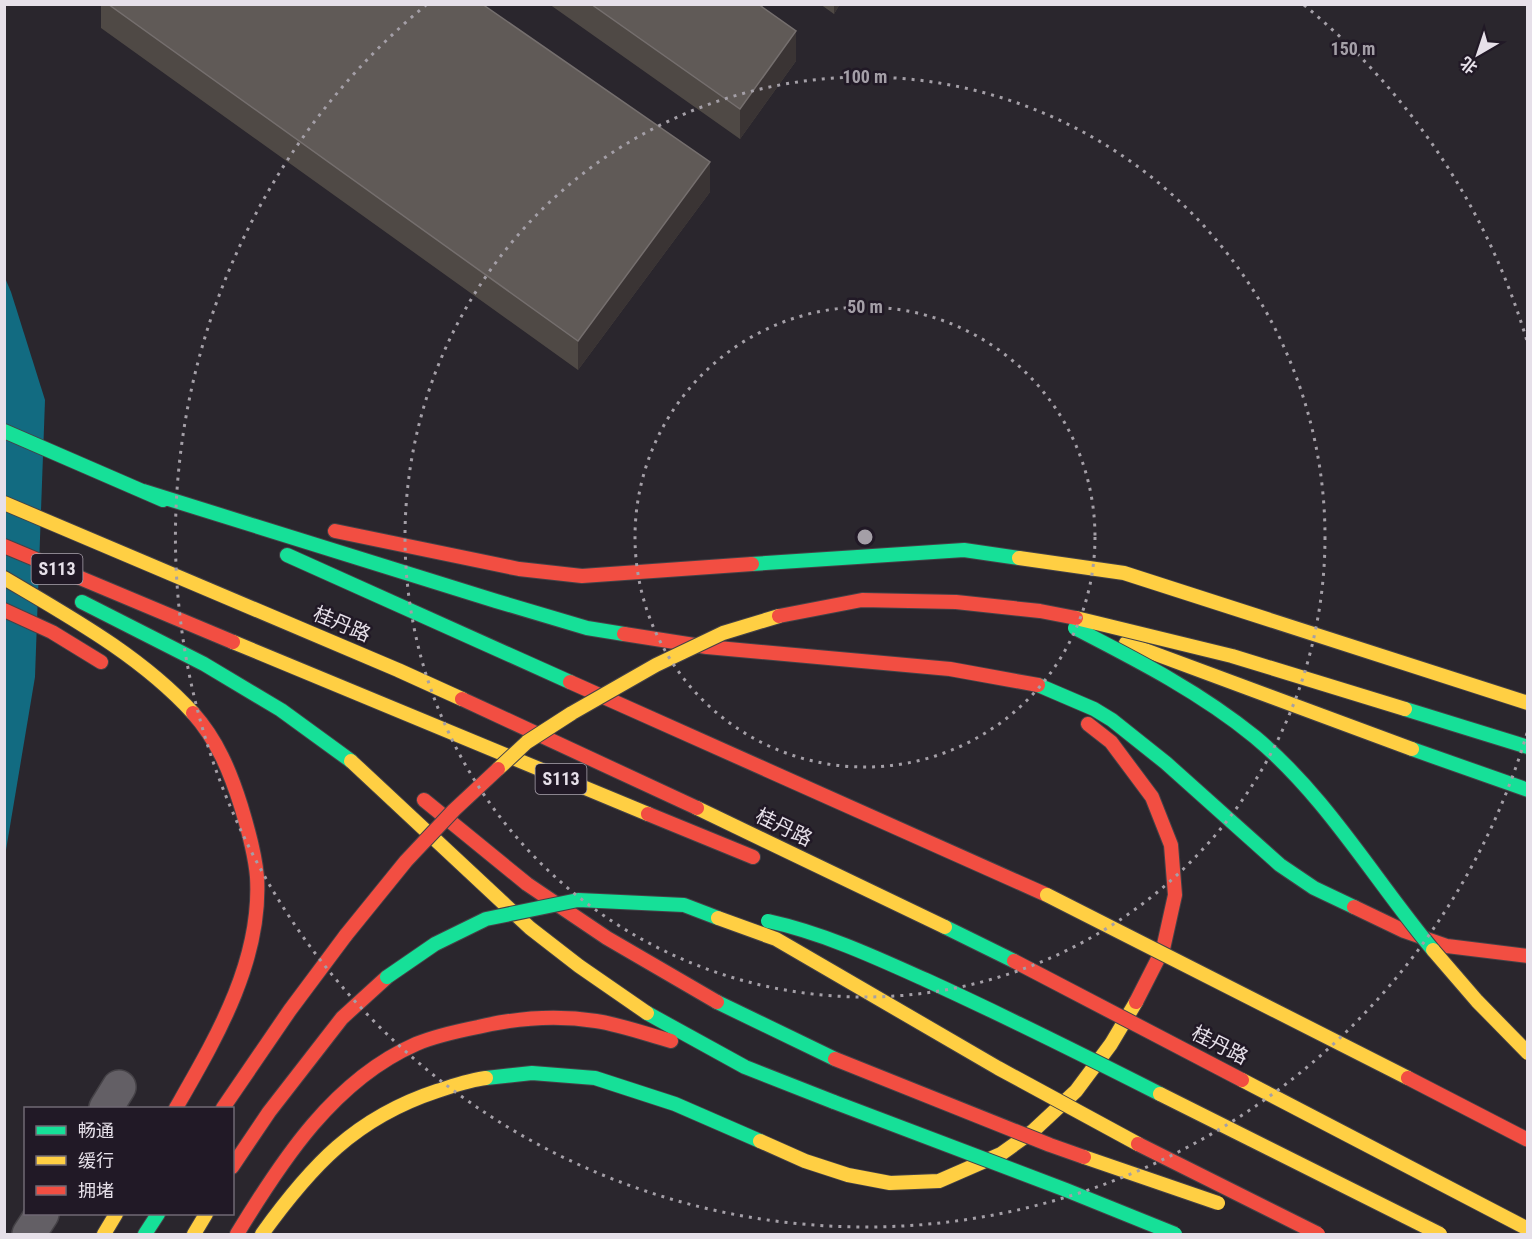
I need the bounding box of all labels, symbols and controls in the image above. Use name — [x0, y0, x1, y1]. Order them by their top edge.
north arrow — [1448, 24, 1508, 84]
text: 150 m — [1331, 38, 1375, 59]
text: 北 — [1457, 53, 1481, 78]
text: 100 m — [843, 66, 887, 87]
text: 50 m — [847, 296, 883, 317]
centre of rings — [855, 527, 875, 547]
road number: S113 — [32, 554, 82, 584]
street label: 桂丹路 — [310, 601, 374, 647]
road number: S113 — [536, 764, 586, 794]
street label: 桂丹路 — [752, 803, 816, 851]
street label: 桂丹路 — [1188, 1021, 1252, 1069]
legend — [24, 1107, 234, 1215]
text: 畅通 — [78, 1120, 114, 1141]
text: 缓行 — [78, 1150, 114, 1171]
text: 拥堵 — [78, 1180, 114, 1201]

